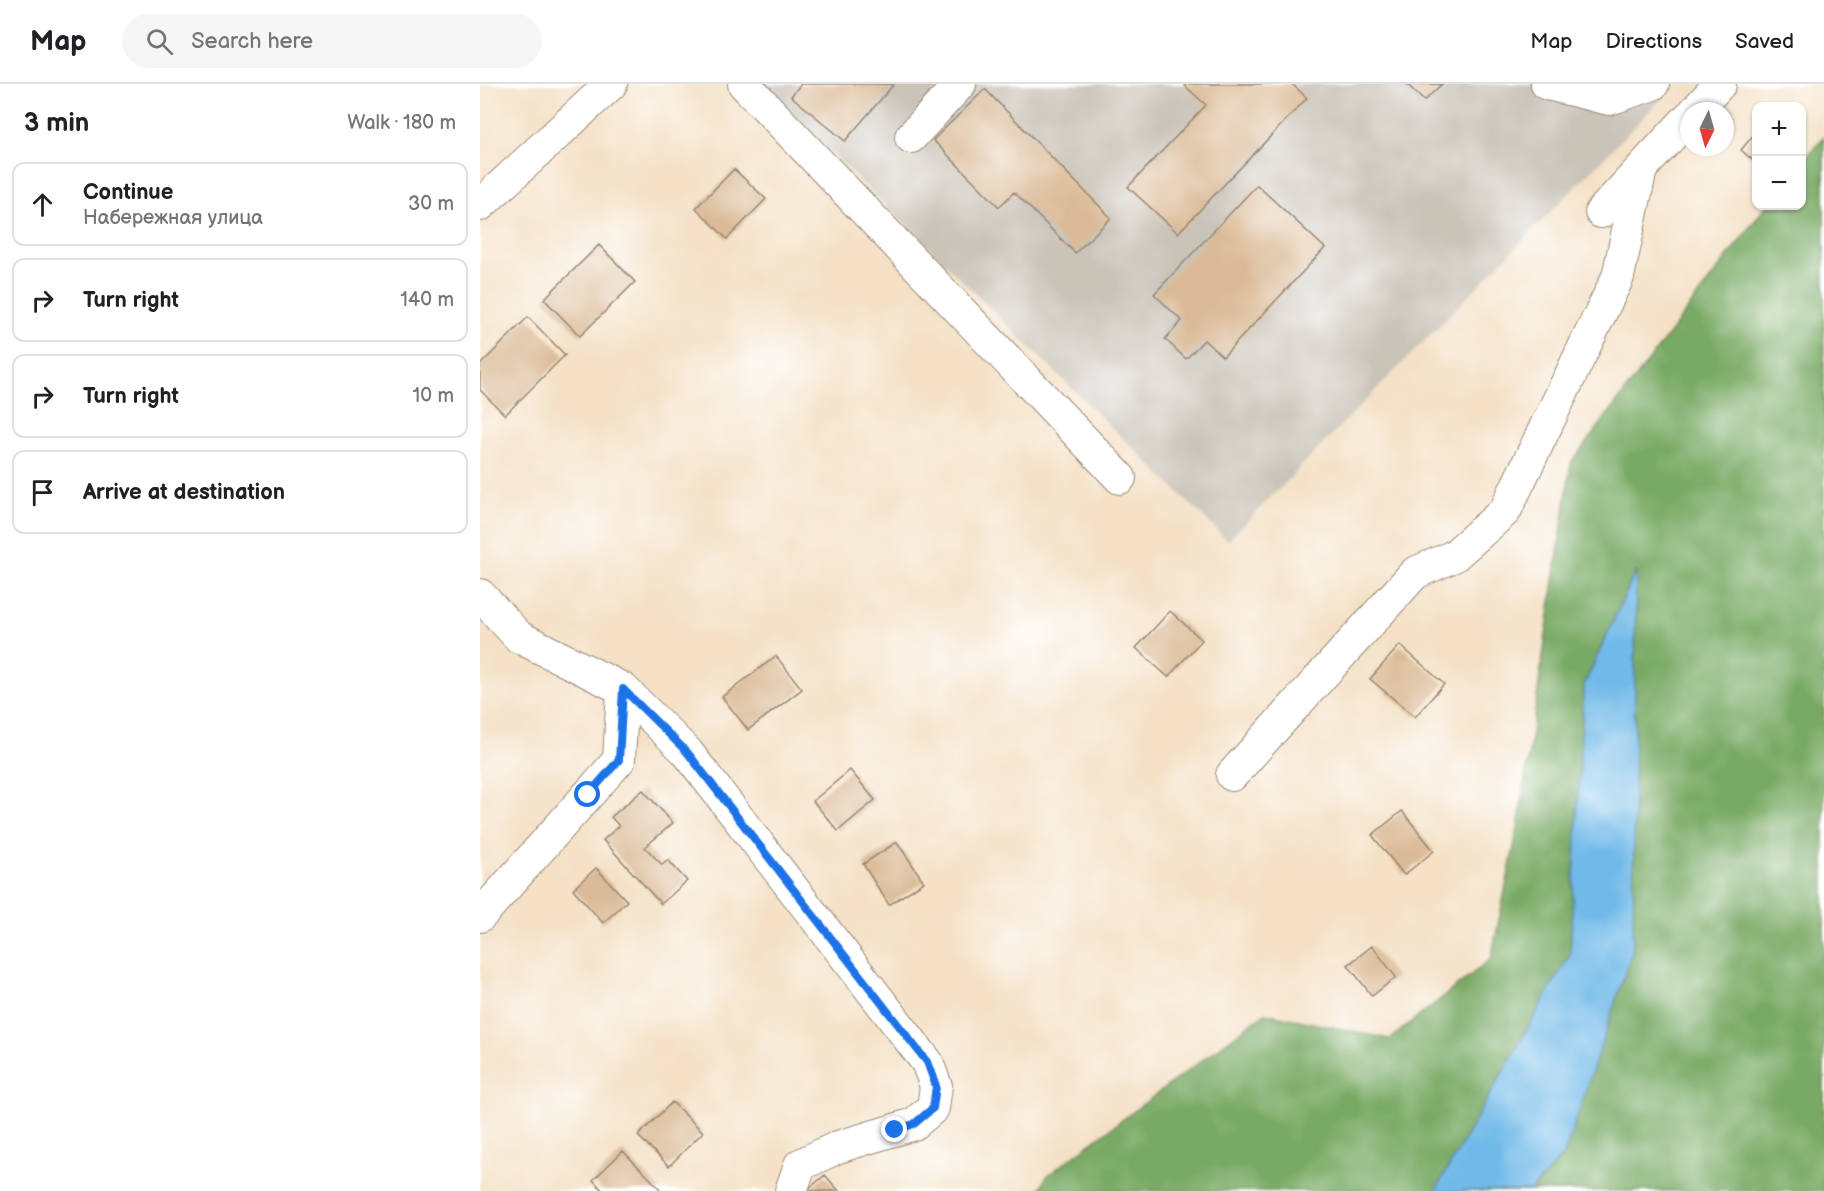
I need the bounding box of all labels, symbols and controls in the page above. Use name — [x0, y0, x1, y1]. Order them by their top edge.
search box — [122, 14, 542, 68]
text: Map — [30, 25, 86, 58]
icon: search — [143, 25, 176, 58]
text: Search here — [191, 28, 313, 55]
text: Map — [1530, 29, 1573, 54]
text: Directions — [1606, 29, 1702, 54]
text: Saved — [1735, 29, 1794, 54]
north arrow — [1680, 102, 1734, 156]
map controls — [1752, 102, 1806, 210]
button: + — [1752, 102, 1806, 156]
text: 3 min — [24, 108, 89, 139]
text: Walk · 180 m — [347, 111, 456, 135]
button: − — [1752, 156, 1806, 210]
text: Continue — [83, 179, 173, 206]
icon: ahead — [26, 188, 59, 221]
text: 30 m — [408, 192, 454, 216]
text: Набережная улица — [83, 206, 263, 230]
icon: right — [26, 284, 59, 317]
text: Turn right — [83, 287, 179, 314]
text: 140 m — [400, 288, 454, 312]
icon: right — [26, 380, 59, 413]
text: Turn right — [83, 383, 179, 410]
text: 10 m — [413, 384, 454, 408]
icon: arrive — [26, 476, 59, 509]
text: Arrive at destination — [83, 479, 285, 506]
route start — [574, 781, 600, 807]
route end — [881, 1116, 907, 1142]

